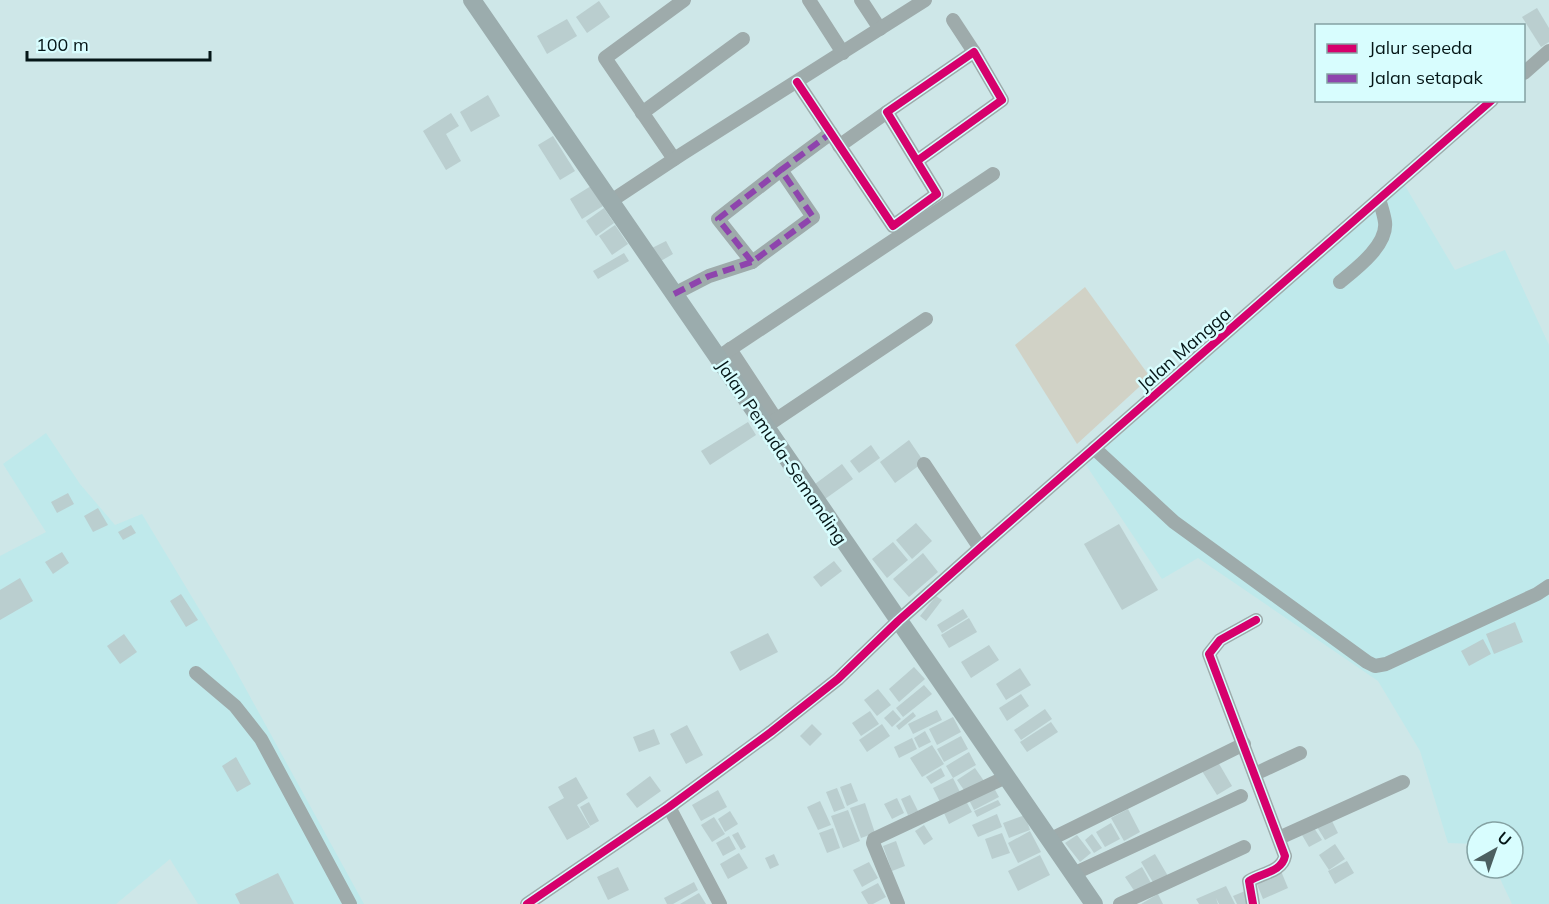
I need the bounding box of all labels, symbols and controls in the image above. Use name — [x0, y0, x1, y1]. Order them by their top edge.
scale bar — [27, 24, 210, 62]
legend — [1315, 24, 1525, 102]
text: 100 m — [36, 33, 89, 56]
text: Jalur sepeda — [1369, 36, 1473, 59]
text: Jalan setapak — [1369, 66, 1483, 89]
street label: Jalan Mangga — [1133, 302, 1235, 396]
street label: Jalan Pemuda-Semanding — [712, 355, 852, 549]
north arrow — [1465, 820, 1525, 880]
text: U — [1494, 827, 1516, 850]

